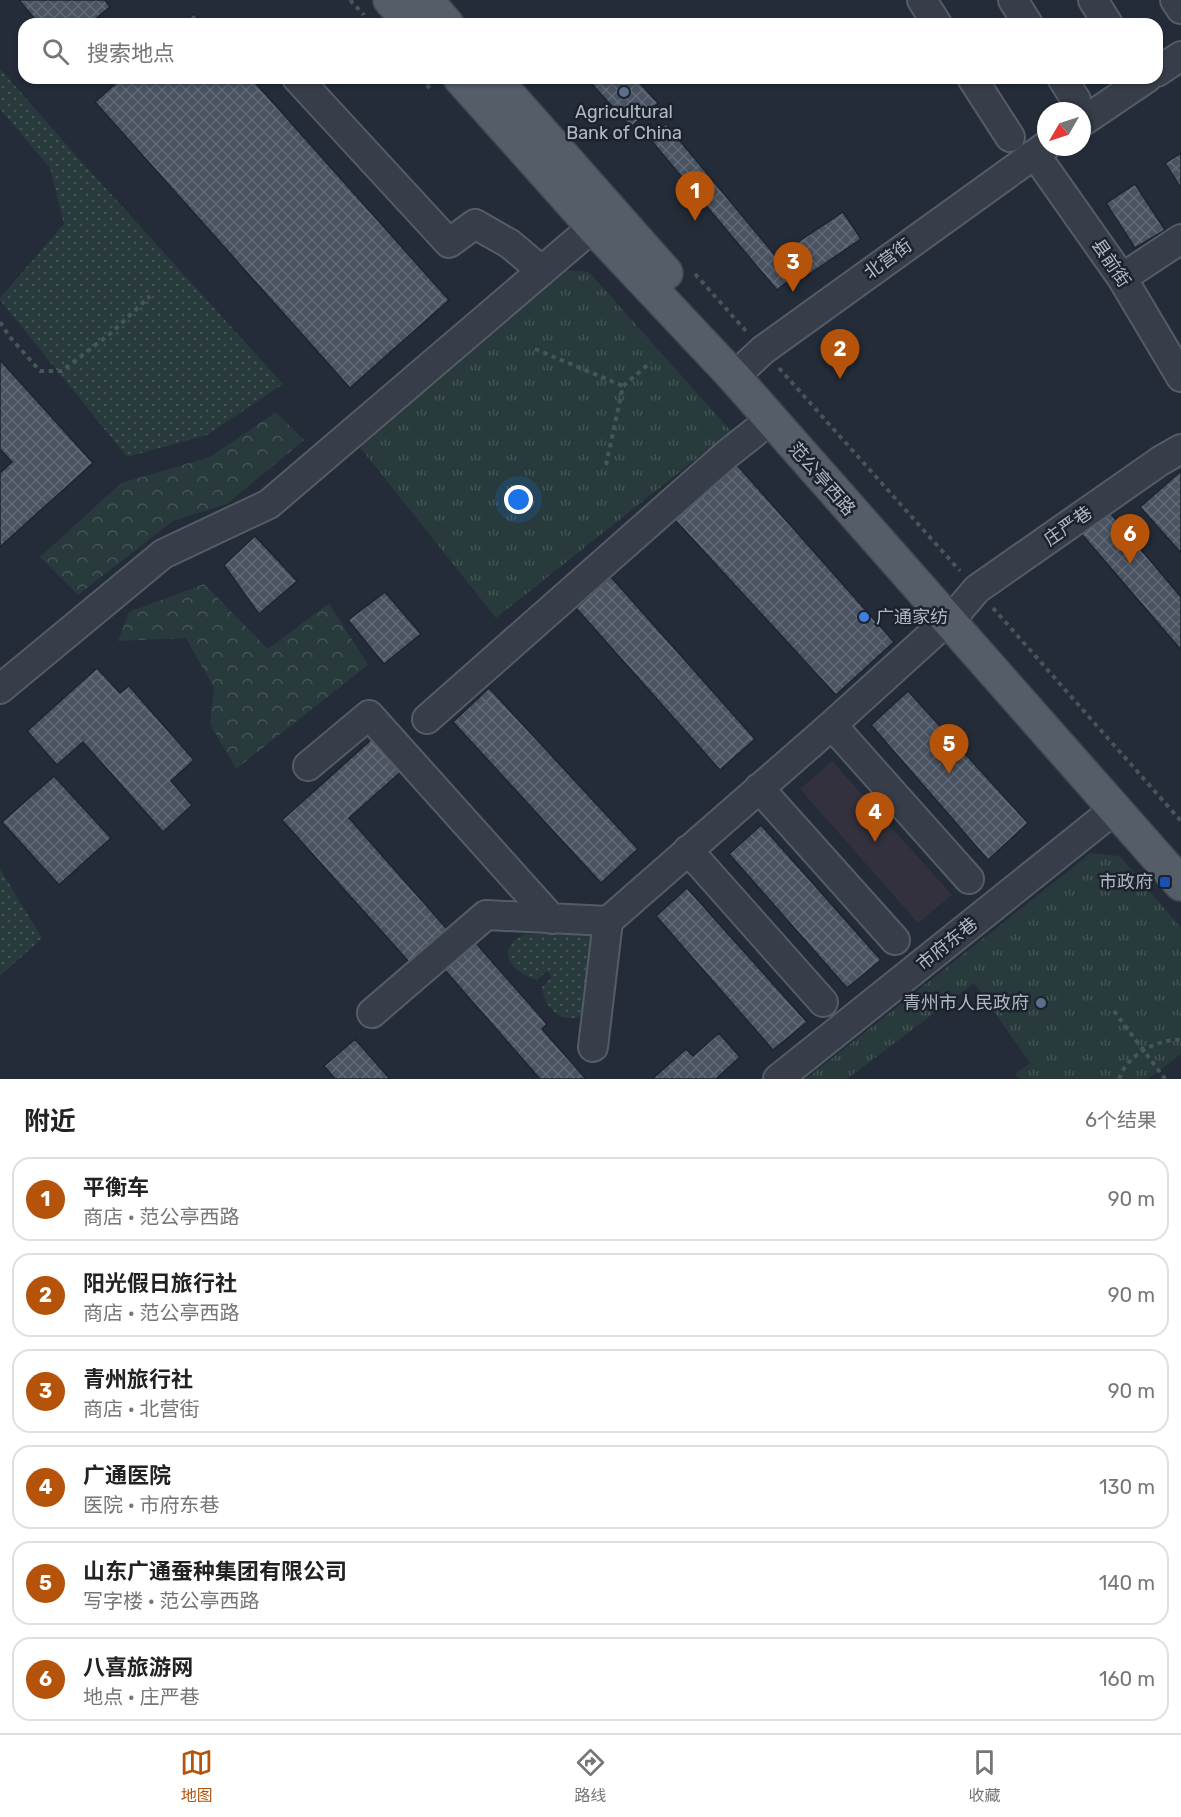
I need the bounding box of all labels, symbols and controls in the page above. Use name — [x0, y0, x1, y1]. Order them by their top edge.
search box — [18, 18, 1163, 84]
icon: search — [39, 35, 72, 68]
text: 搜索地点 — [87, 40, 175, 67]
marker: Agricultural Bank of China — [617, 85, 631, 99]
place label: Agricultural Bank of China — [566, 101, 682, 144]
north arrow — [1037, 102, 1091, 156]
pin: 1 — [676, 172, 714, 221]
street label: 北营街 — [860, 234, 916, 284]
street label: 县前街 — [1087, 234, 1135, 292]
pin: 3 — [774, 242, 812, 292]
pin: 2 — [820, 330, 860, 379]
street label: 范公亭西路 — [784, 438, 860, 520]
your location — [504, 485, 533, 514]
street label: 庄严巷 — [1040, 502, 1096, 550]
pin: 6 — [1110, 514, 1150, 564]
place label: 广通家纺 — [876, 606, 948, 628]
marker: 广通家纺 — [857, 610, 871, 624]
pin: 5 — [930, 724, 968, 774]
pin: 4 — [856, 792, 894, 842]
place label: 市政府 — [1099, 871, 1153, 893]
marker: 市政府 — [1158, 875, 1172, 889]
street label: 市府东巷 — [912, 913, 982, 975]
place label: 青州市人民政府 — [903, 992, 1029, 1014]
marker: 青州市人民政府 — [1034, 996, 1048, 1010]
text: 附近 — [24, 1106, 76, 1137]
text: 6个结果 — [1085, 1108, 1157, 1132]
text: 平衡车 — [83, 1174, 149, 1201]
text: 1 — [41, 1187, 50, 1211]
text: 90 m — [1108, 1187, 1155, 1211]
text: 商店 · 范公亭西路 — [83, 1205, 239, 1229]
text: 阳光假日旅行社 — [83, 1270, 237, 1297]
text: 2 — [39, 1283, 52, 1307]
text: 90 m — [1108, 1283, 1155, 1307]
text: 商店 · 范公亭西路 — [83, 1301, 239, 1325]
text: 青州旅行社 — [83, 1366, 193, 1393]
text: 3 — [39, 1379, 52, 1403]
text: 90 m — [1108, 1379, 1155, 1403]
text: 商店 · 北营街 — [83, 1397, 199, 1421]
text: 广通医院 — [83, 1462, 171, 1489]
text: 4 — [39, 1475, 52, 1499]
text: 130 m — [1099, 1475, 1155, 1499]
text: 医院 · 市府东巷 — [83, 1493, 219, 1517]
text: 山东广通蚕种集团有限公司 — [83, 1558, 347, 1585]
text: 5 — [39, 1571, 52, 1595]
text: 140 m — [1099, 1571, 1155, 1595]
text: 写字楼 · 范公亭西路 — [83, 1589, 259, 1613]
text: 八喜旅游网 — [83, 1654, 193, 1681]
text: 6 — [39, 1667, 52, 1691]
text: 160 m — [1099, 1667, 1155, 1691]
text: 地点 · 庄严巷 — [83, 1685, 199, 1709]
tab: 地图 — [180, 1746, 213, 1806]
tab: 路线 — [574, 1746, 607, 1806]
tab: 收藏 — [968, 1746, 1001, 1806]

